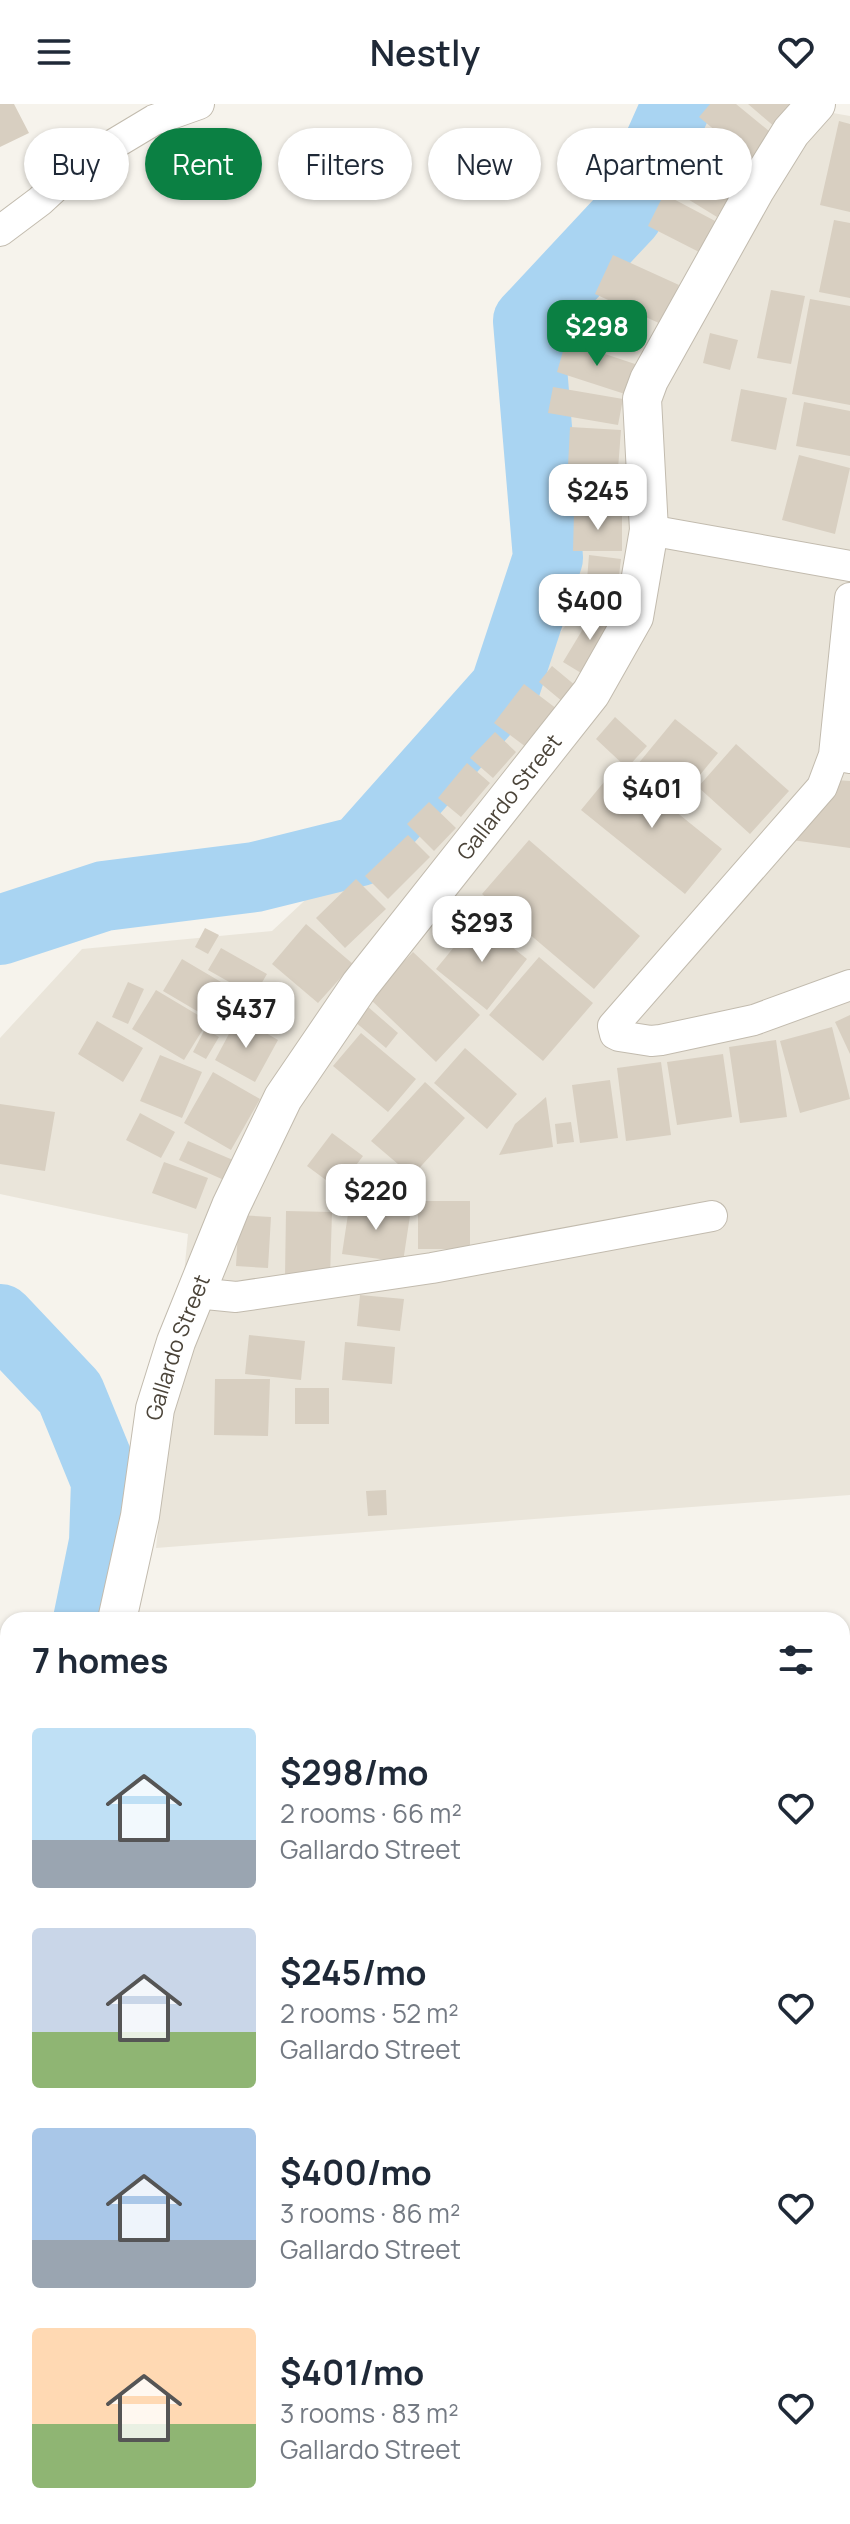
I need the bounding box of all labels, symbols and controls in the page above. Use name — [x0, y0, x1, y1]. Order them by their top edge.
text: Nestly — [370, 28, 480, 77]
icon: menu — [32, 30, 76, 74]
icon: heart — [774, 30, 818, 74]
chip: Buy — [24, 128, 129, 200]
chip: Rent — [145, 128, 262, 200]
chip: Filters — [278, 128, 412, 200]
chip: New — [428, 128, 541, 200]
chip: Apartment — [557, 128, 752, 200]
pin: $298 — [550, 300, 644, 368]
text: $298 — [565, 308, 629, 344]
pin: $245 — [551, 464, 645, 532]
text: $245 — [567, 472, 629, 508]
pin: $400 — [543, 574, 637, 642]
text: $400 — [557, 582, 623, 618]
street label: Gallardo Street — [450, 727, 568, 866]
pin: $401 — [605, 762, 699, 830]
text: $401 — [622, 770, 682, 806]
pin: $293 — [435, 896, 529, 964]
text: $293 — [450, 904, 514, 940]
pin: $437 — [199, 982, 293, 1050]
text: $437 — [215, 990, 277, 1026]
pin: $220 — [329, 1164, 423, 1232]
text: $220 — [344, 1172, 408, 1208]
street label: Gallardo Street — [139, 1270, 217, 1422]
text: 7 homes — [32, 1637, 168, 1683]
icon: filters — [774, 1638, 818, 1682]
text: $298/mo — [280, 1749, 429, 1795]
icon: home — [96, 1760, 192, 1856]
icon: heart — [774, 1786, 818, 1830]
text: 2 rooms · 66 m² — [280, 1795, 462, 1831]
text: Gallardo Street — [280, 1831, 461, 1867]
text: $245/mo — [280, 1949, 427, 1995]
icon: home — [96, 1960, 192, 2056]
icon: heart — [774, 1986, 818, 2030]
text: 2 rooms · 52 m² — [280, 1995, 459, 2031]
text: Gallardo Street — [280, 2031, 461, 2067]
text: $400/mo — [280, 2149, 432, 2195]
icon: home — [96, 2160, 192, 2256]
icon: heart — [774, 2186, 818, 2230]
text: 3 rooms · 86 m² — [280, 2195, 460, 2231]
text: Gallardo Street — [280, 2231, 461, 2267]
text: $401/mo — [280, 2349, 424, 2395]
icon: home — [96, 2360, 192, 2456]
icon: heart — [774, 2386, 818, 2430]
text: 3 rooms · 83 m² — [280, 2395, 459, 2431]
text: Gallardo Street — [280, 2431, 461, 2467]

